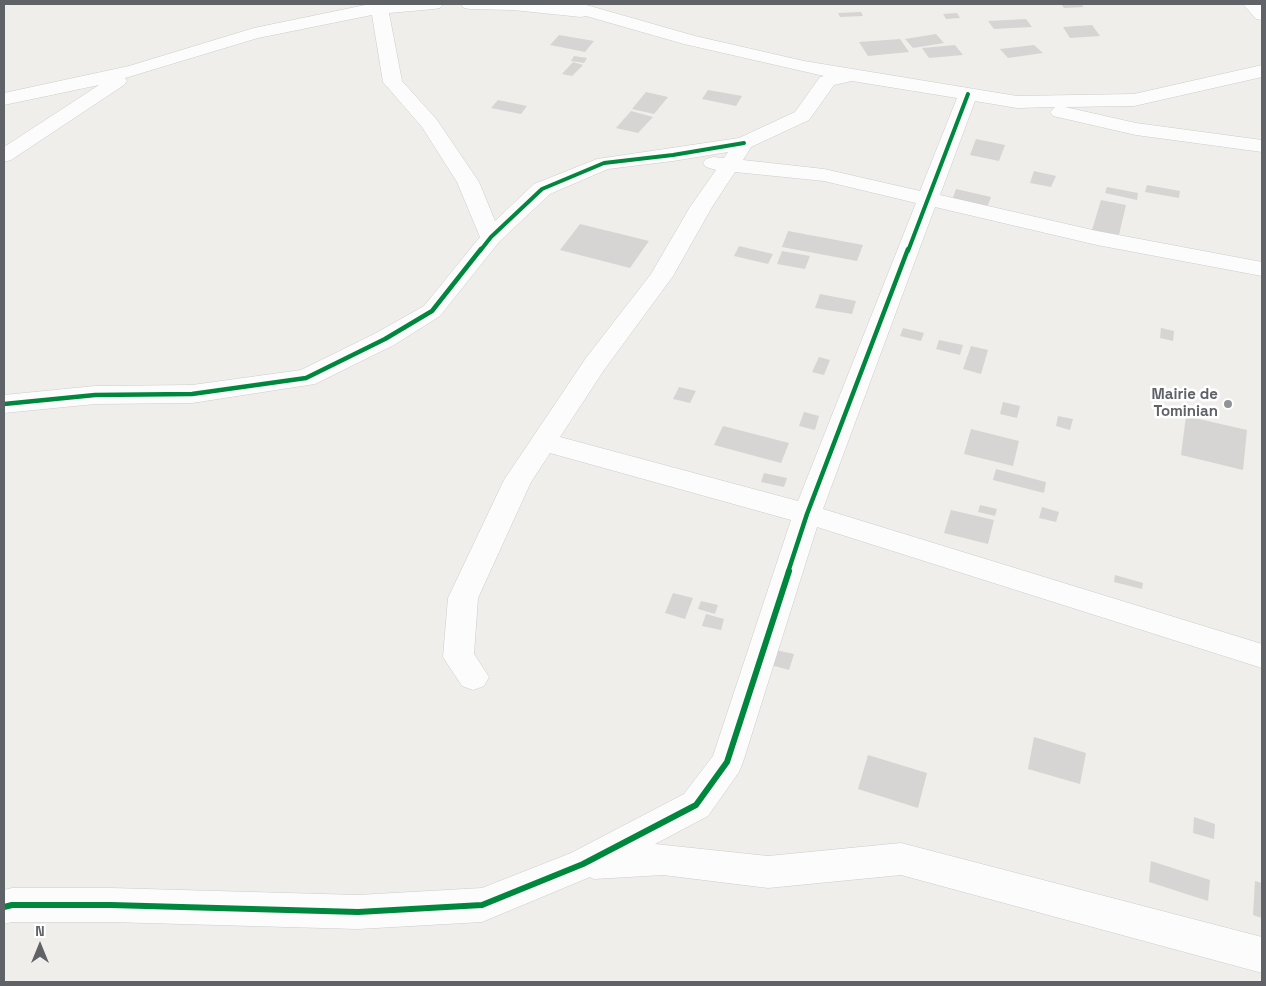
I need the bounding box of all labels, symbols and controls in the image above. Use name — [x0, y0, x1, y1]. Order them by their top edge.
place label: Mairie de Tominian — [1151, 386, 1218, 421]
marker: Mairie de Tominian — [1222, 398, 1234, 410]
north arrow — [15, 921, 65, 971]
text: N — [35, 922, 45, 940]

